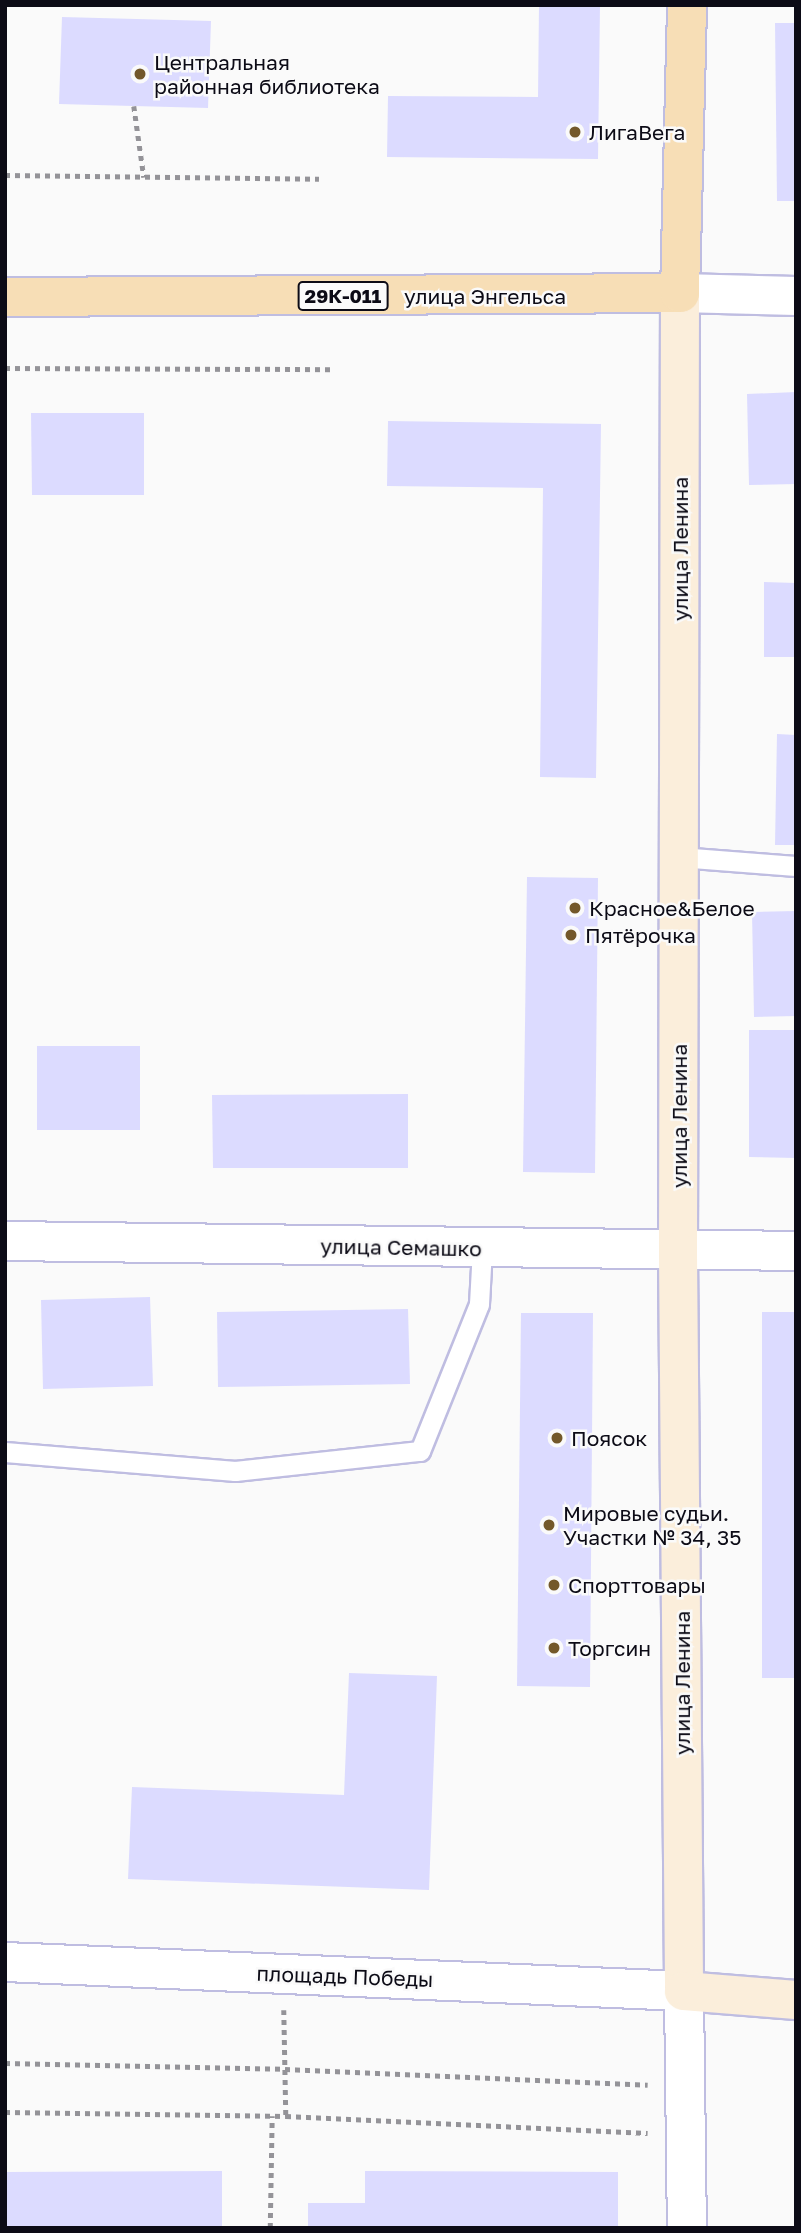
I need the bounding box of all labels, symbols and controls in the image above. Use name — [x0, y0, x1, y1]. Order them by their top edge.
place label: Центральная районная библиотека — [154, 49, 380, 99]
marker: Центральная районная библиотека — [132, 66, 148, 82]
place label: ЛигаВега — [589, 119, 685, 145]
marker: ЛигаВега — [567, 124, 583, 140]
road number: 29К-011 — [298, 280, 388, 312]
street label: улица Энгельса — [404, 283, 566, 309]
street label: улица Ленина — [667, 477, 693, 621]
place label: Красное&Белое — [589, 895, 755, 921]
marker: Красное&Белое — [567, 900, 583, 916]
place label: Пятёрочка — [585, 922, 696, 948]
marker: Пятёрочка — [563, 927, 579, 943]
street label: улица Ленина — [666, 1044, 692, 1188]
street label: улица Семашко — [320, 1233, 482, 1261]
place label: Поясок — [571, 1425, 647, 1451]
marker: Поясок — [549, 1430, 565, 1446]
place label: Мировые судьи. Участки № 34, 35 — [563, 1500, 741, 1550]
marker: Мировые судьи. Участки № 34, 35 — [541, 1517, 557, 1533]
place label: Спорттовары — [568, 1572, 706, 1598]
marker: Спорттовары — [546, 1577, 562, 1593]
street label: улица Ленина — [669, 1611, 695, 1755]
place label: Торгсин — [568, 1635, 651, 1661]
marker: Торгсин — [546, 1640, 562, 1656]
street label: площадь Победы — [256, 1960, 434, 1992]

